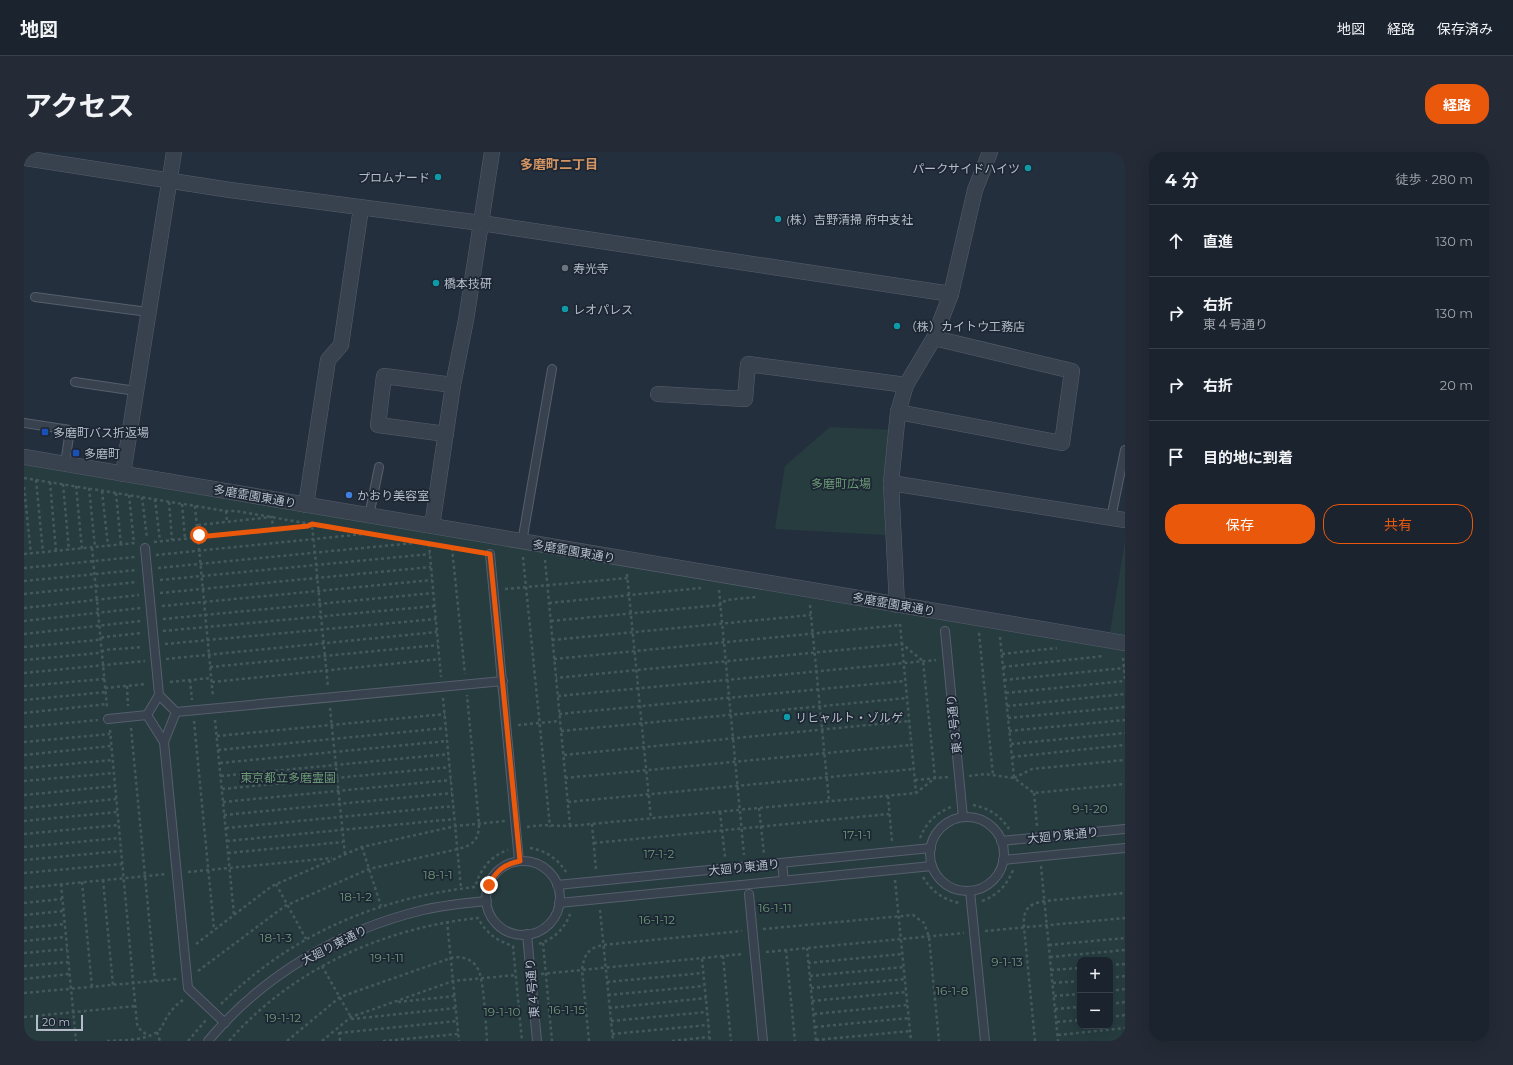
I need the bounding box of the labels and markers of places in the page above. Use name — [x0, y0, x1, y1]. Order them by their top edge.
place label: パークサイドハイツ — [912, 161, 1020, 176]
marker: パークサイドハイツ — [1023, 163, 1033, 173]
place label: プロムナード — [358, 170, 430, 185]
marker: プロムナード — [433, 172, 443, 182]
place label: (株）吉野清掃 府中支社 — [786, 212, 913, 227]
marker: (株）吉野清掃 府中支社 — [773, 214, 783, 224]
place label: 寿光寺 — [573, 261, 609, 276]
marker: 寿光寺 — [560, 263, 570, 273]
place label: 橋本技研 — [444, 276, 492, 291]
marker: 橋本技研 — [431, 278, 441, 288]
place label: レオパレス — [573, 302, 633, 317]
marker: レオパレス — [560, 304, 570, 314]
place label: （株）カイトウ工務店 — [905, 319, 1025, 334]
marker: （株）カイトウ工務店 — [892, 321, 902, 331]
place label: 多磨町バス折返場 — [53, 425, 149, 440]
marker: 多磨町バス折返場 — [40, 427, 50, 437]
place label: 多磨町 — [84, 446, 120, 461]
marker: 多磨町 — [71, 448, 81, 458]
place label: かおり美容室 — [357, 488, 429, 503]
marker: かおり美容室 — [344, 490, 354, 500]
place label: リヒャルト・ゾルゲ — [795, 710, 903, 725]
marker: リヒャルト・ゾルゲ — [782, 712, 792, 722]

